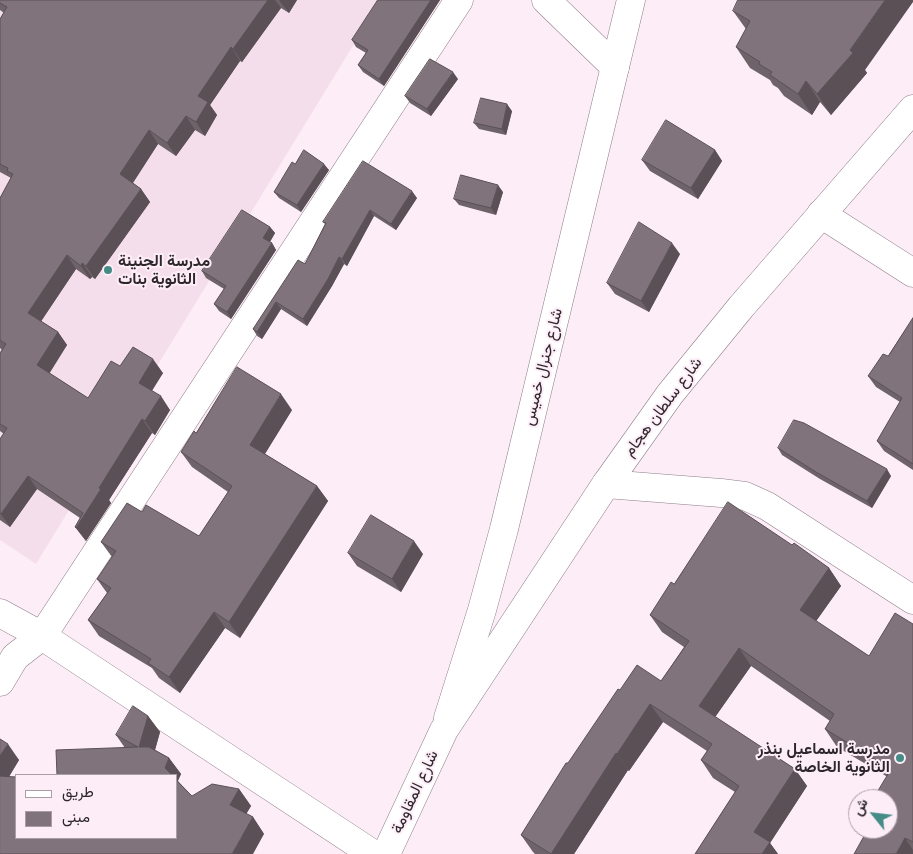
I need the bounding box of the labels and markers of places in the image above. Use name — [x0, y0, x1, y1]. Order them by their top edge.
place label: مدرسة الجنينة الثانوية بنات — [118, 251, 210, 289]
marker: مدرسة الجنينة الثانوية بنات — [102, 264, 114, 276]
place label: مدرسة اسماعيل بنذر الثانوية الخاصة — [758, 739, 890, 777]
marker: مدرسة اسماعيل بنذر الثانوية الخاصة — [894, 752, 906, 764]

